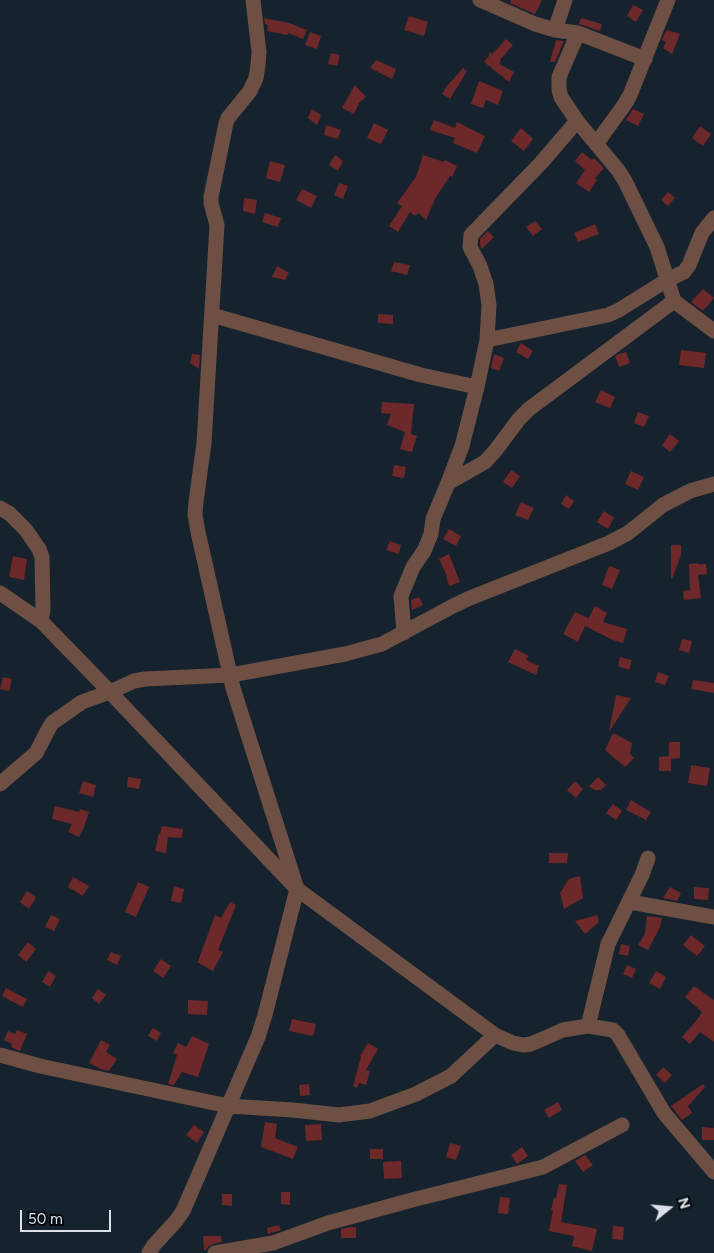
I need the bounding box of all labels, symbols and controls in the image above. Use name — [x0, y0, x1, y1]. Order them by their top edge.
north arrow — [644, 1183, 694, 1233]
text: N — [674, 1196, 694, 1211]
scale bar — [22, 1200, 114, 1232]
text: 50 m — [28, 1210, 63, 1228]

